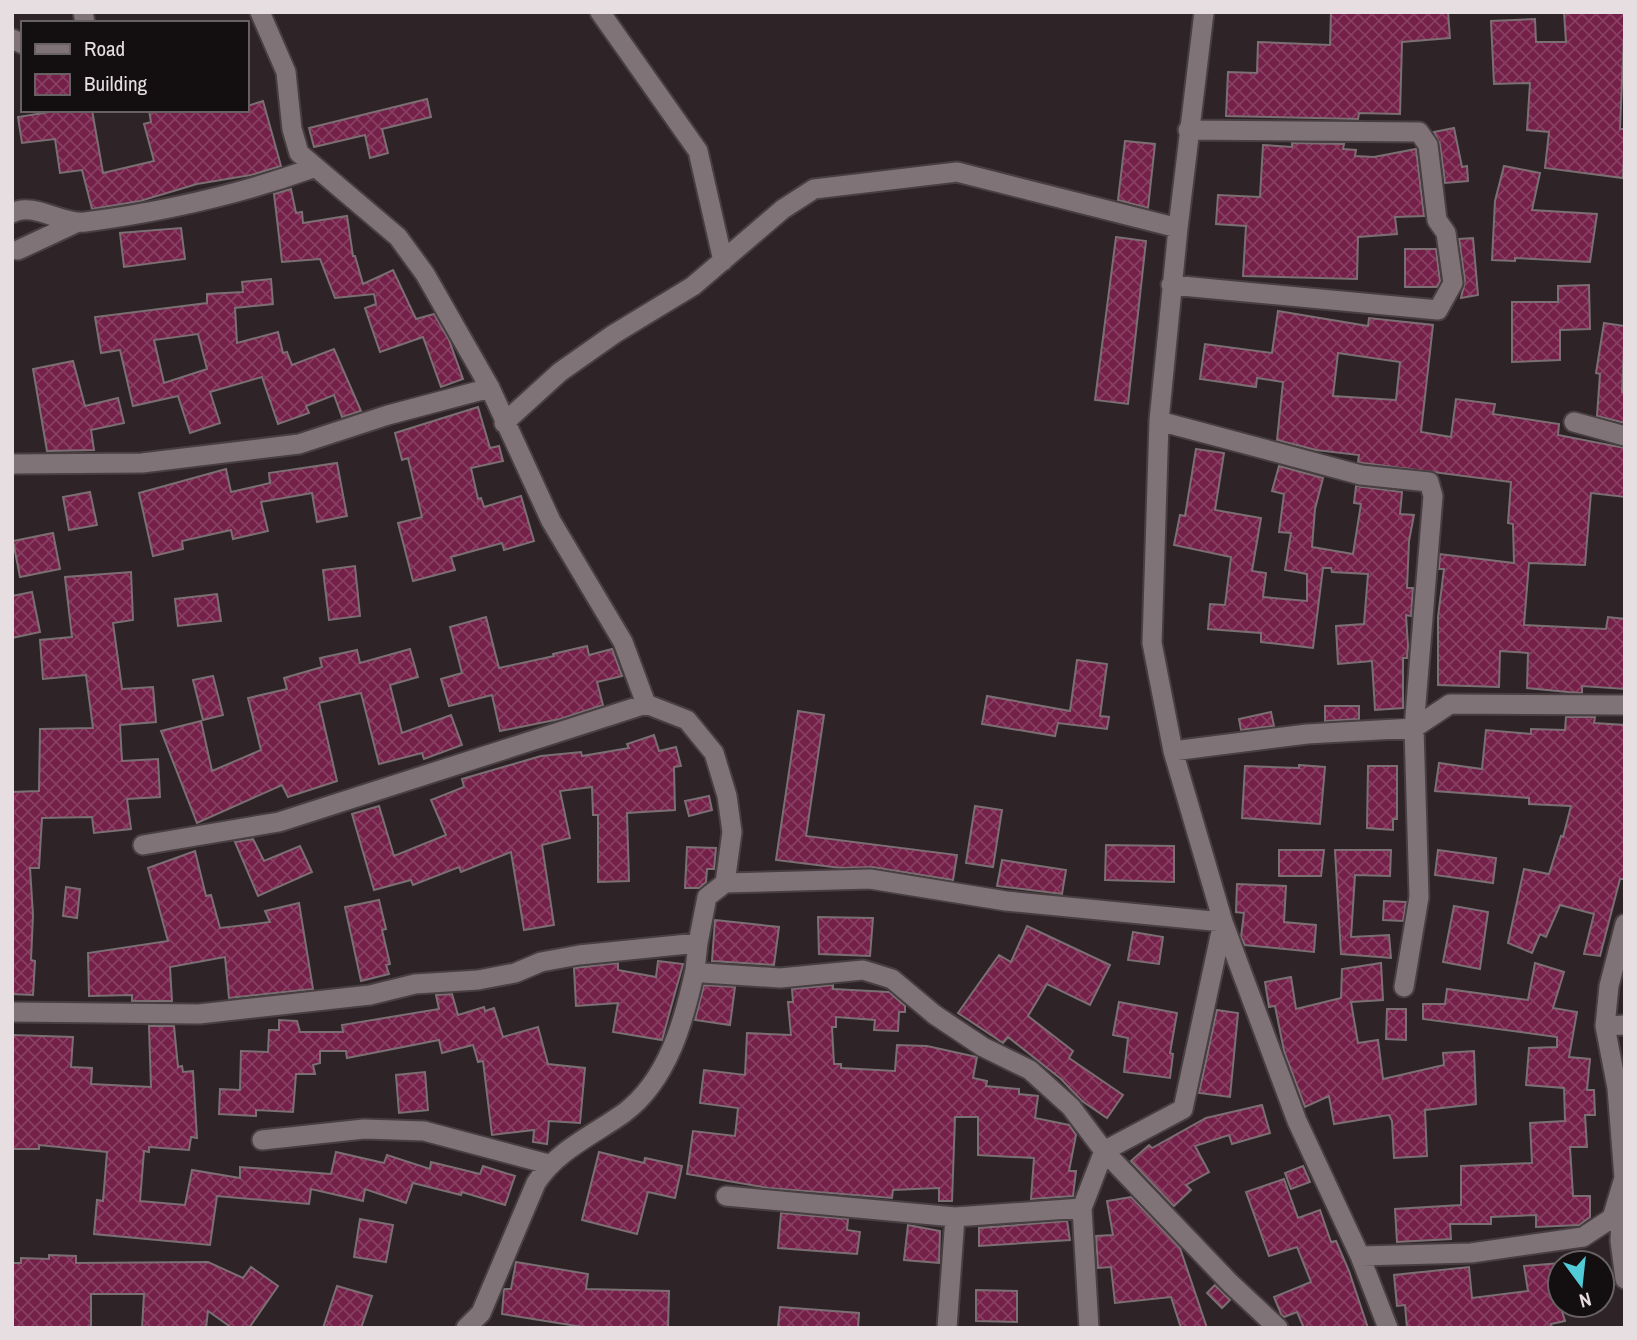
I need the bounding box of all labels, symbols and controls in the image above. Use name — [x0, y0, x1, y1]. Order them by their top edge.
legend — [21, 21, 248, 112]
text: Road — [84, 34, 125, 63]
text: Building — [84, 69, 148, 98]
north arrow — [1546, 1249, 1616, 1319]
text: N — [1577, 1286, 1594, 1314]

